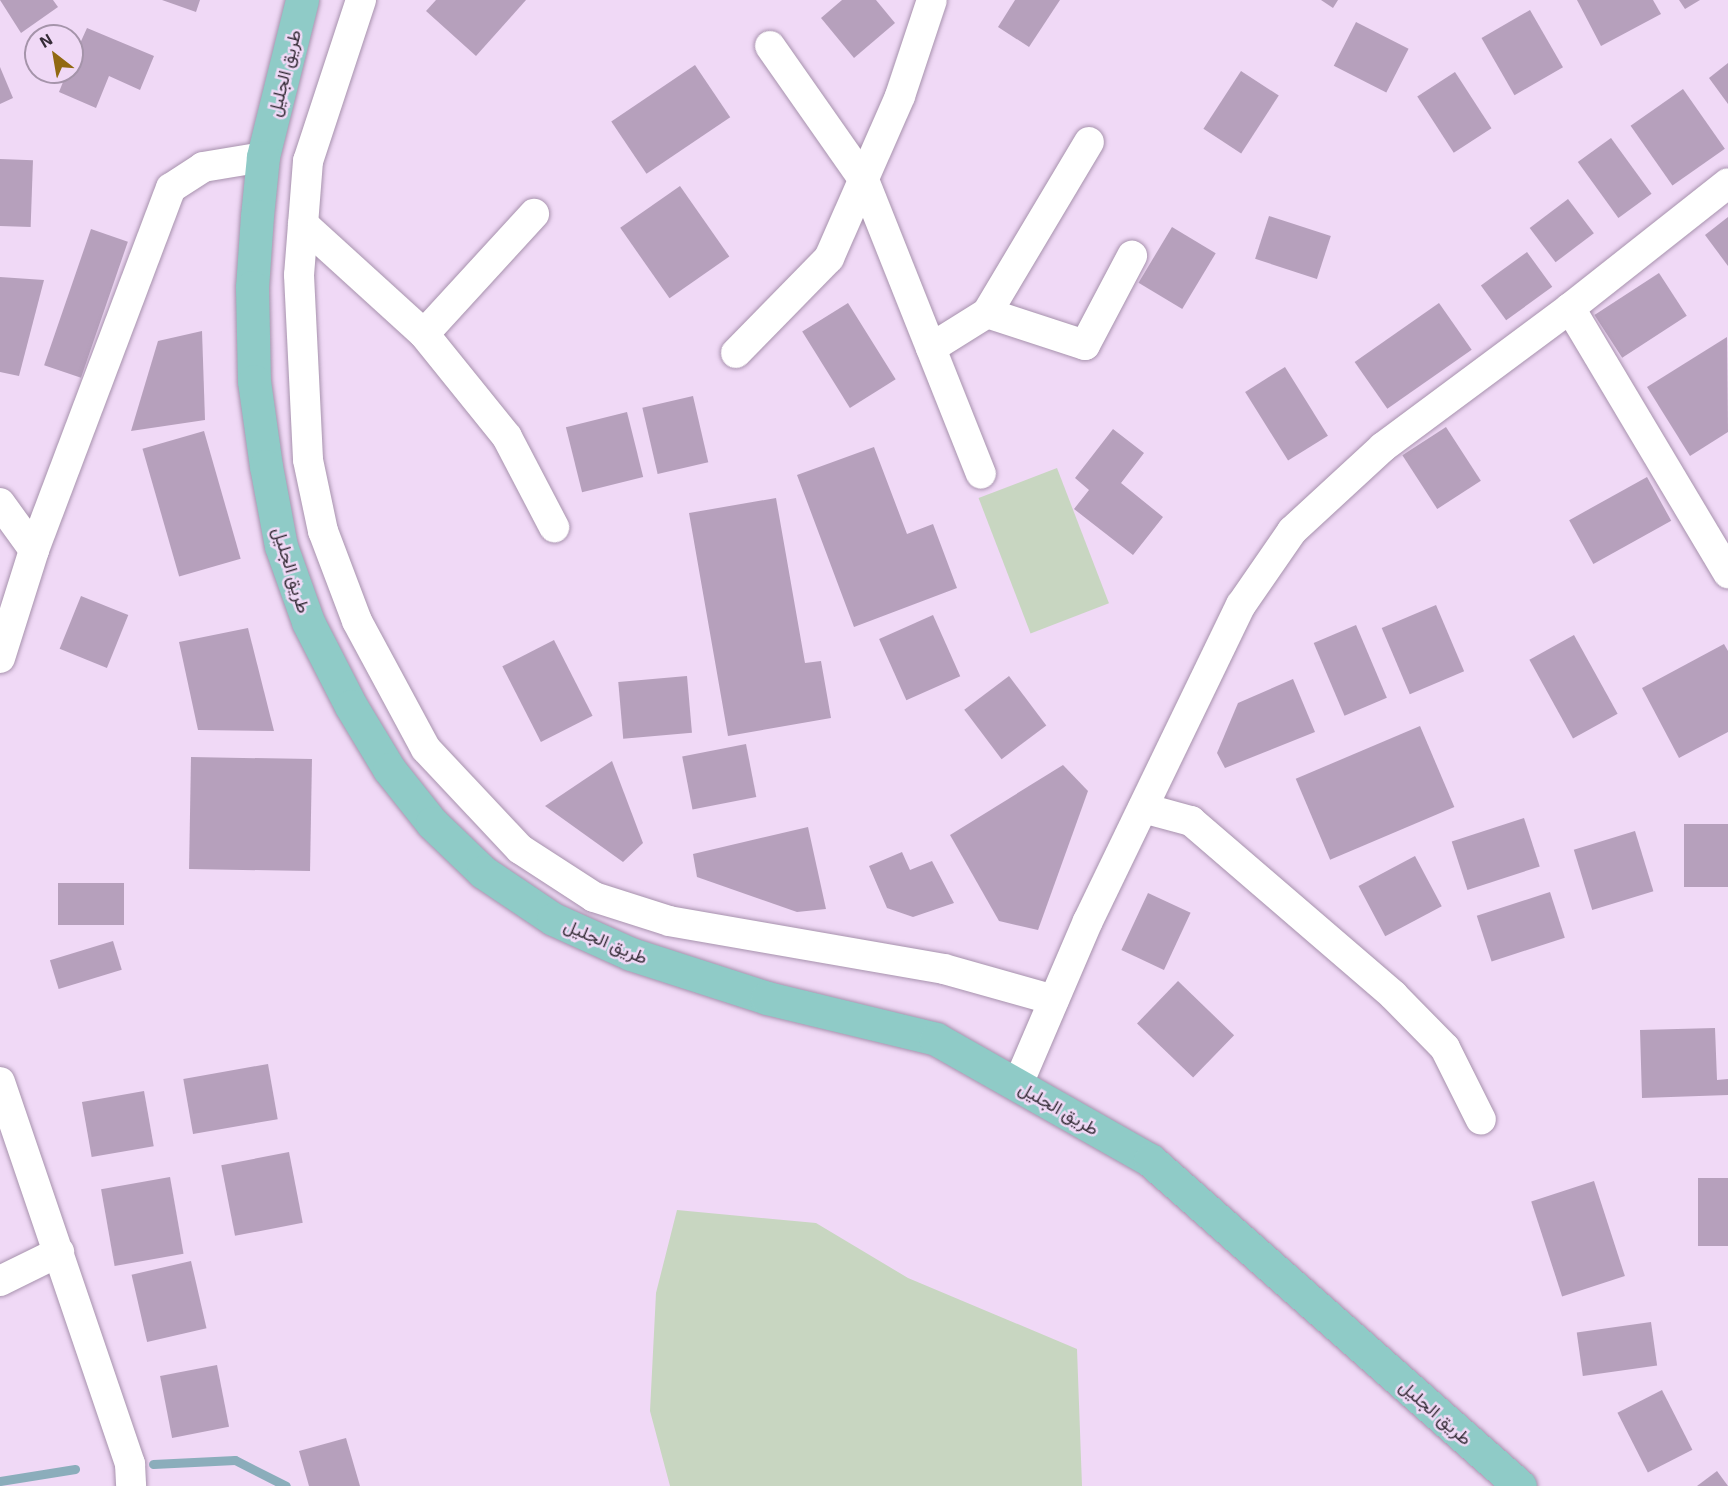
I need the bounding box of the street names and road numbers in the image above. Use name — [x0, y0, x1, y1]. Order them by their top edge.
street label: طريق الجليل — [263, 27, 305, 119]
street label: طريق الجليل — [269, 524, 315, 616]
street label: طريق الجليل — [561, 914, 651, 968]
street label: طريق الجليل — [1015, 1076, 1103, 1140]
street label: طريق الجليل — [1395, 1375, 1477, 1449]

